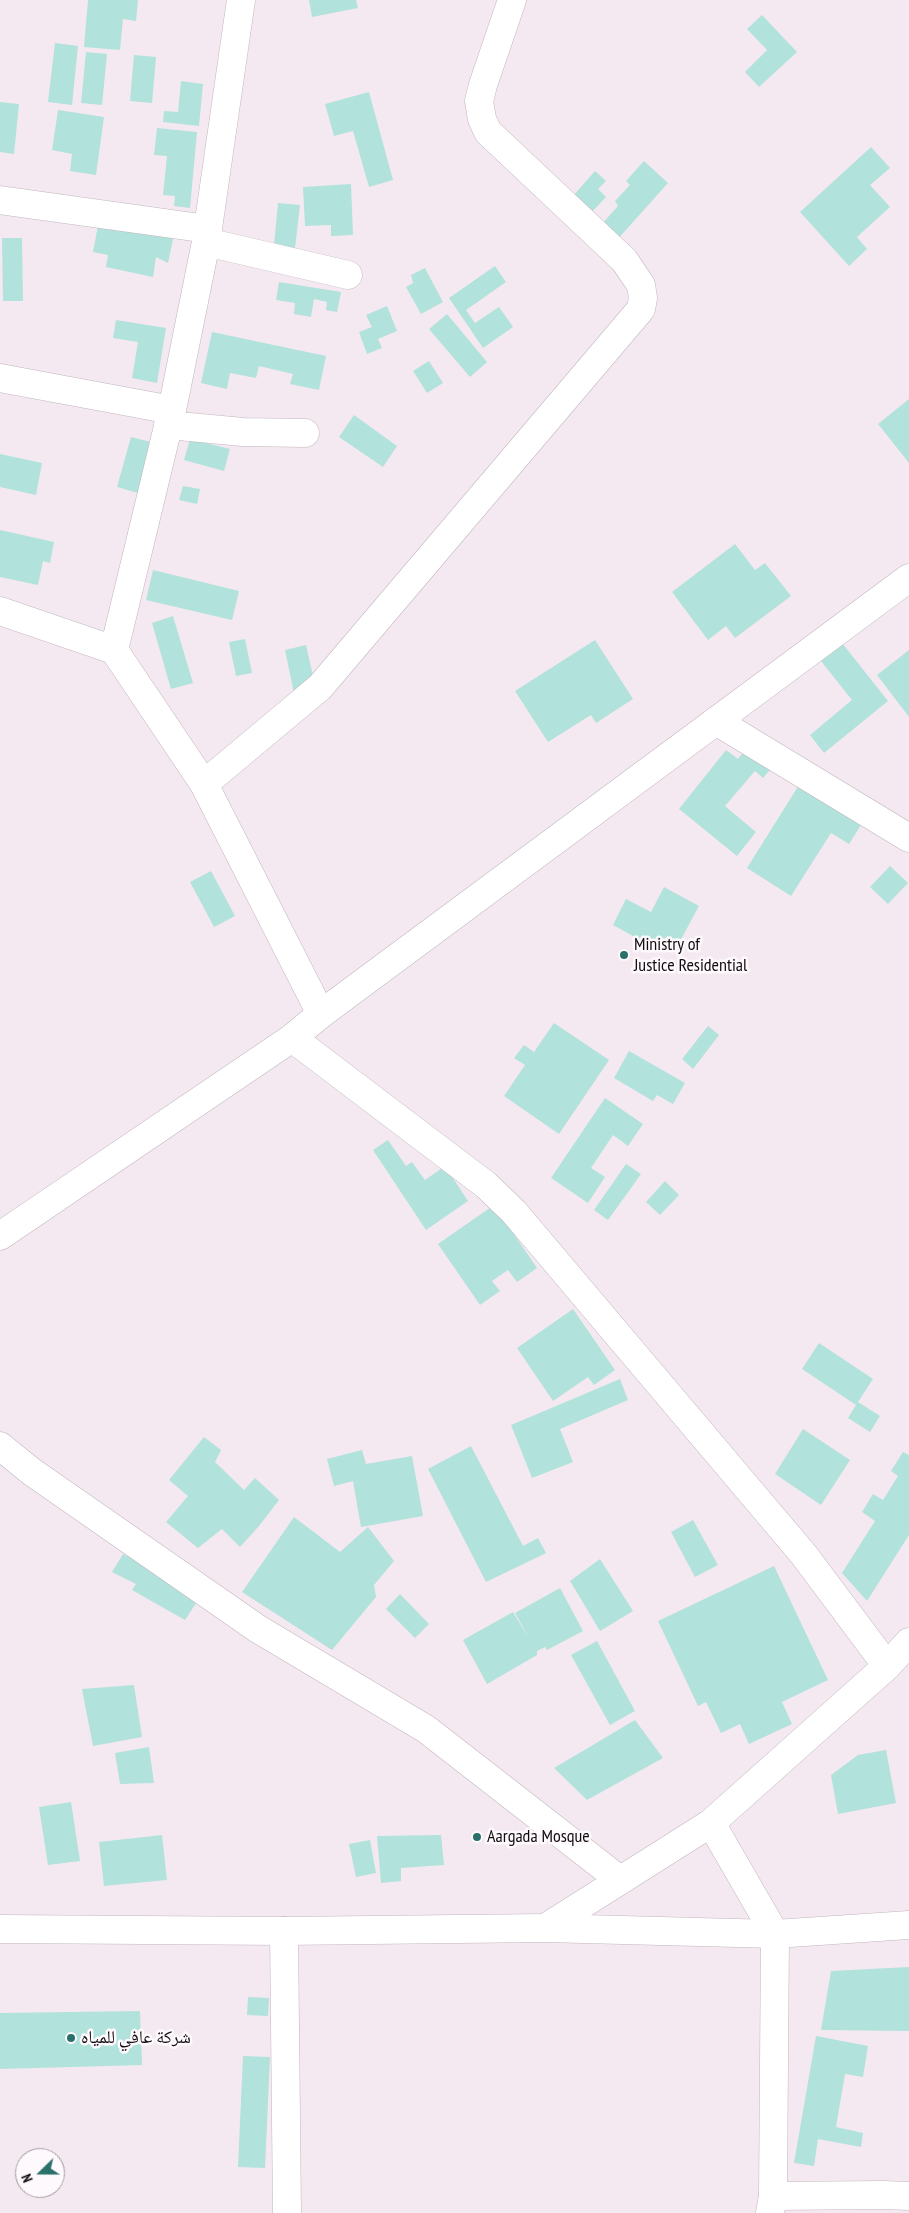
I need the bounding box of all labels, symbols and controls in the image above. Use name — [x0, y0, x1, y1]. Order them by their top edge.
place label: Ministry of Justice Residential — [634, 934, 747, 976]
marker: Ministry of Justice Residential — [618, 949, 630, 961]
place label: Aargada Mosque — [487, 1826, 590, 1848]
marker: Aargada Mosque — [471, 1831, 483, 1843]
place label: شركة عافي للمياه — [81, 2027, 191, 2049]
marker: شركة عافي للمياه — [65, 2032, 77, 2044]
north arrow — [15, 2148, 65, 2198]
text: N — [17, 2171, 37, 2185]

